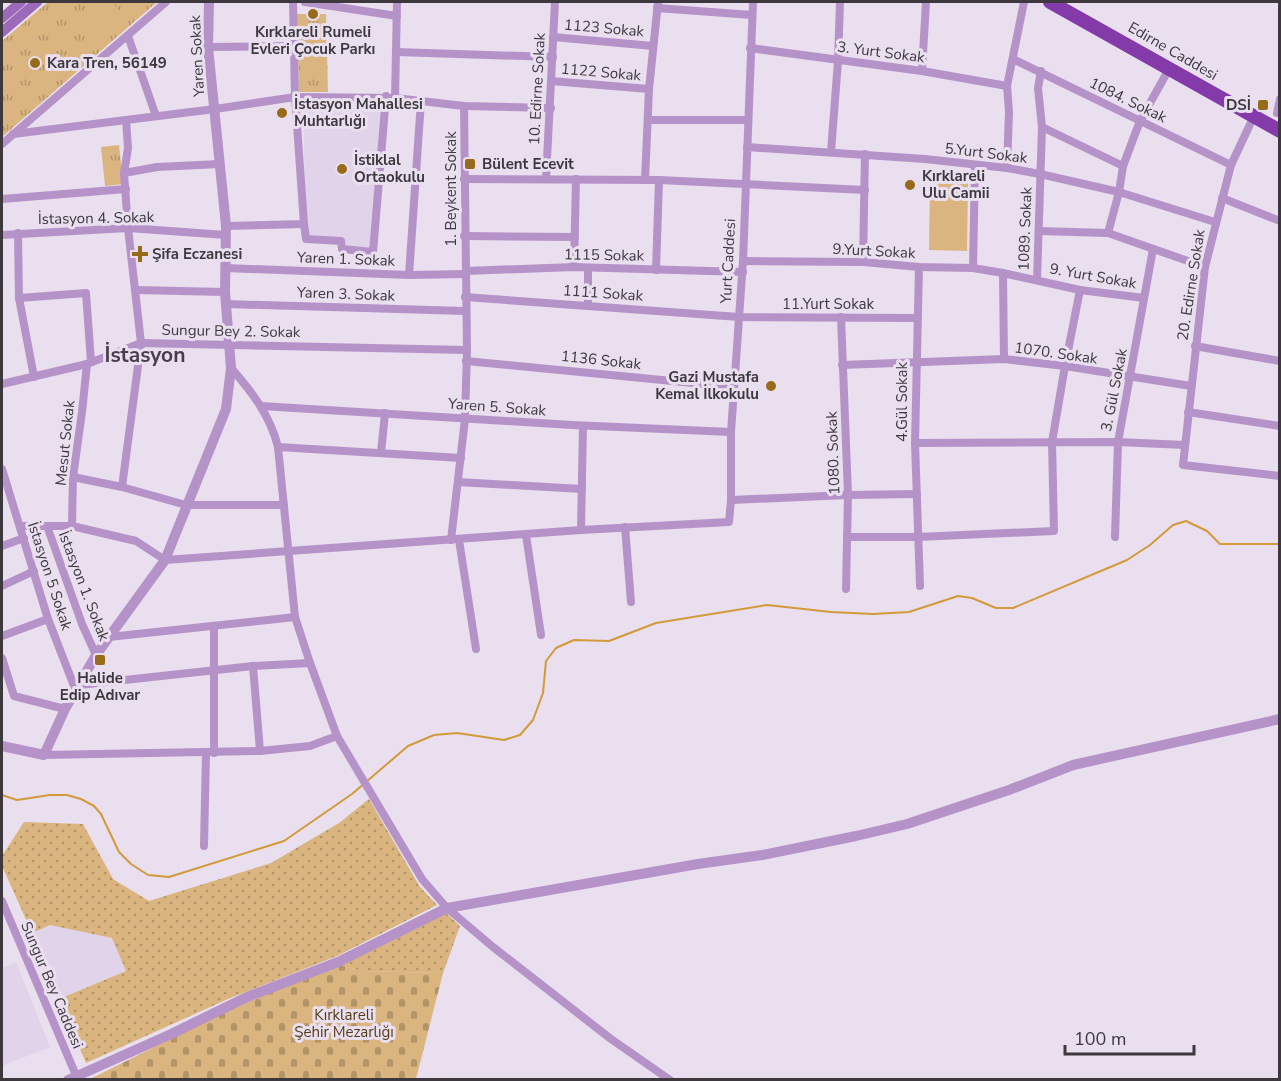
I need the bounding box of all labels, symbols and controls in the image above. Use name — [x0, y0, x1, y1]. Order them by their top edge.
marker: Kırklareli Rumeli Evleri Çocuk Parkı — [306, 7, 320, 21]
street label: Yaren Sokak — [185, 14, 209, 98]
street label: 1123 Sokak — [563, 15, 645, 42]
street label: Edirne Caddesi — [1124, 17, 1222, 85]
place label: Kırklareli Rumeli Evleri Çocuk Parkı — [251, 22, 375, 59]
street label: 10. Edirne Sokak — [524, 32, 550, 146]
street label: 3. Yurt Sokak — [836, 37, 926, 67]
place label: Kara Tren, 56149 — [47, 53, 167, 73]
marker: Kara Tren, 56149 — [28, 56, 42, 70]
street label: 1122 Sokak — [560, 59, 642, 86]
street label: 1084. Sokak — [1086, 73, 1170, 128]
place label: İstasyon Mahallesi Muhtarlığı — [294, 94, 423, 131]
place label: DSİ — [1226, 95, 1251, 115]
marker: DSİ — [1256, 98, 1270, 112]
marker: İstasyon Mahallesi Muhtarlığı — [275, 106, 289, 120]
street label: 1. Beykent Sokak — [441, 131, 461, 247]
street label: 5.Yurt Sokak — [944, 138, 1029, 168]
place label: İstiklal Ortaokulu — [354, 150, 425, 187]
place label: Bülent Ecevit — [482, 154, 574, 174]
marker: Bülent Ecevit — [463, 157, 477, 171]
marker: İstiklal Ortaokulu — [335, 162, 349, 176]
place label: Kırklareli Ulu Camii — [922, 166, 990, 203]
marker: Kırklareli Ulu Camii — [903, 178, 917, 192]
street label: 1089. Sokak — [1014, 186, 1036, 271]
street label: İstasyon 4. Sokak — [38, 207, 155, 229]
street label: Yurt Caddesi — [716, 218, 740, 305]
street label: 20. Edirne Sokak — [1172, 227, 1210, 342]
street label: 9.Yurt Sokak — [832, 239, 916, 263]
place label: Şifa Eczanesi — [152, 244, 242, 264]
street label: 1115 Sokak — [564, 244, 645, 266]
marker: Şifa Eczanesi — [133, 247, 147, 261]
street label: Yaren 1. Sokak — [296, 247, 396, 271]
street label: 9. Yurt Sokak — [1048, 259, 1138, 294]
street label: 1111 Sokak — [562, 280, 644, 306]
street label: Yaren 3. Sokak — [296, 282, 396, 306]
street label: 11.Yurt Sokak — [782, 294, 875, 314]
street label: Sungur Bey 2. Sokak — [161, 320, 301, 342]
street label: 1070. Sokak — [1013, 337, 1099, 369]
district label: İstasyon — [105, 341, 185, 369]
street label: 1136 Sokak — [560, 346, 642, 374]
street label: 3. Gül Sokak — [1096, 346, 1132, 433]
street label: 4.Gül Sokak — [892, 362, 912, 442]
place label: Gazi Mustafa Kemal İlkokulu — [655, 367, 759, 404]
marker: Gazi Mustafa Kemal İlkokulu — [764, 379, 778, 393]
street label: Yaren 5. Sokak — [446, 394, 547, 420]
street label: Mesut Sokak — [51, 399, 79, 487]
street label: 1080. Sokak — [822, 410, 844, 495]
street label: İstasyon 5 Sokak — [23, 519, 77, 633]
street label: İstasyon 1. Sokak — [54, 528, 114, 644]
marker: Halide Edip Adıvar — [93, 653, 107, 667]
place label: Halide Edip Adıvar — [60, 668, 140, 705]
street label: Sungur Bey Caddesi — [16, 918, 88, 1052]
park label: Kırklareli Şehir Mezarlığı — [294, 1005, 394, 1042]
scale bar — [1065, 1018, 1194, 1056]
text: 100 m — [1074, 1027, 1126, 1051]

